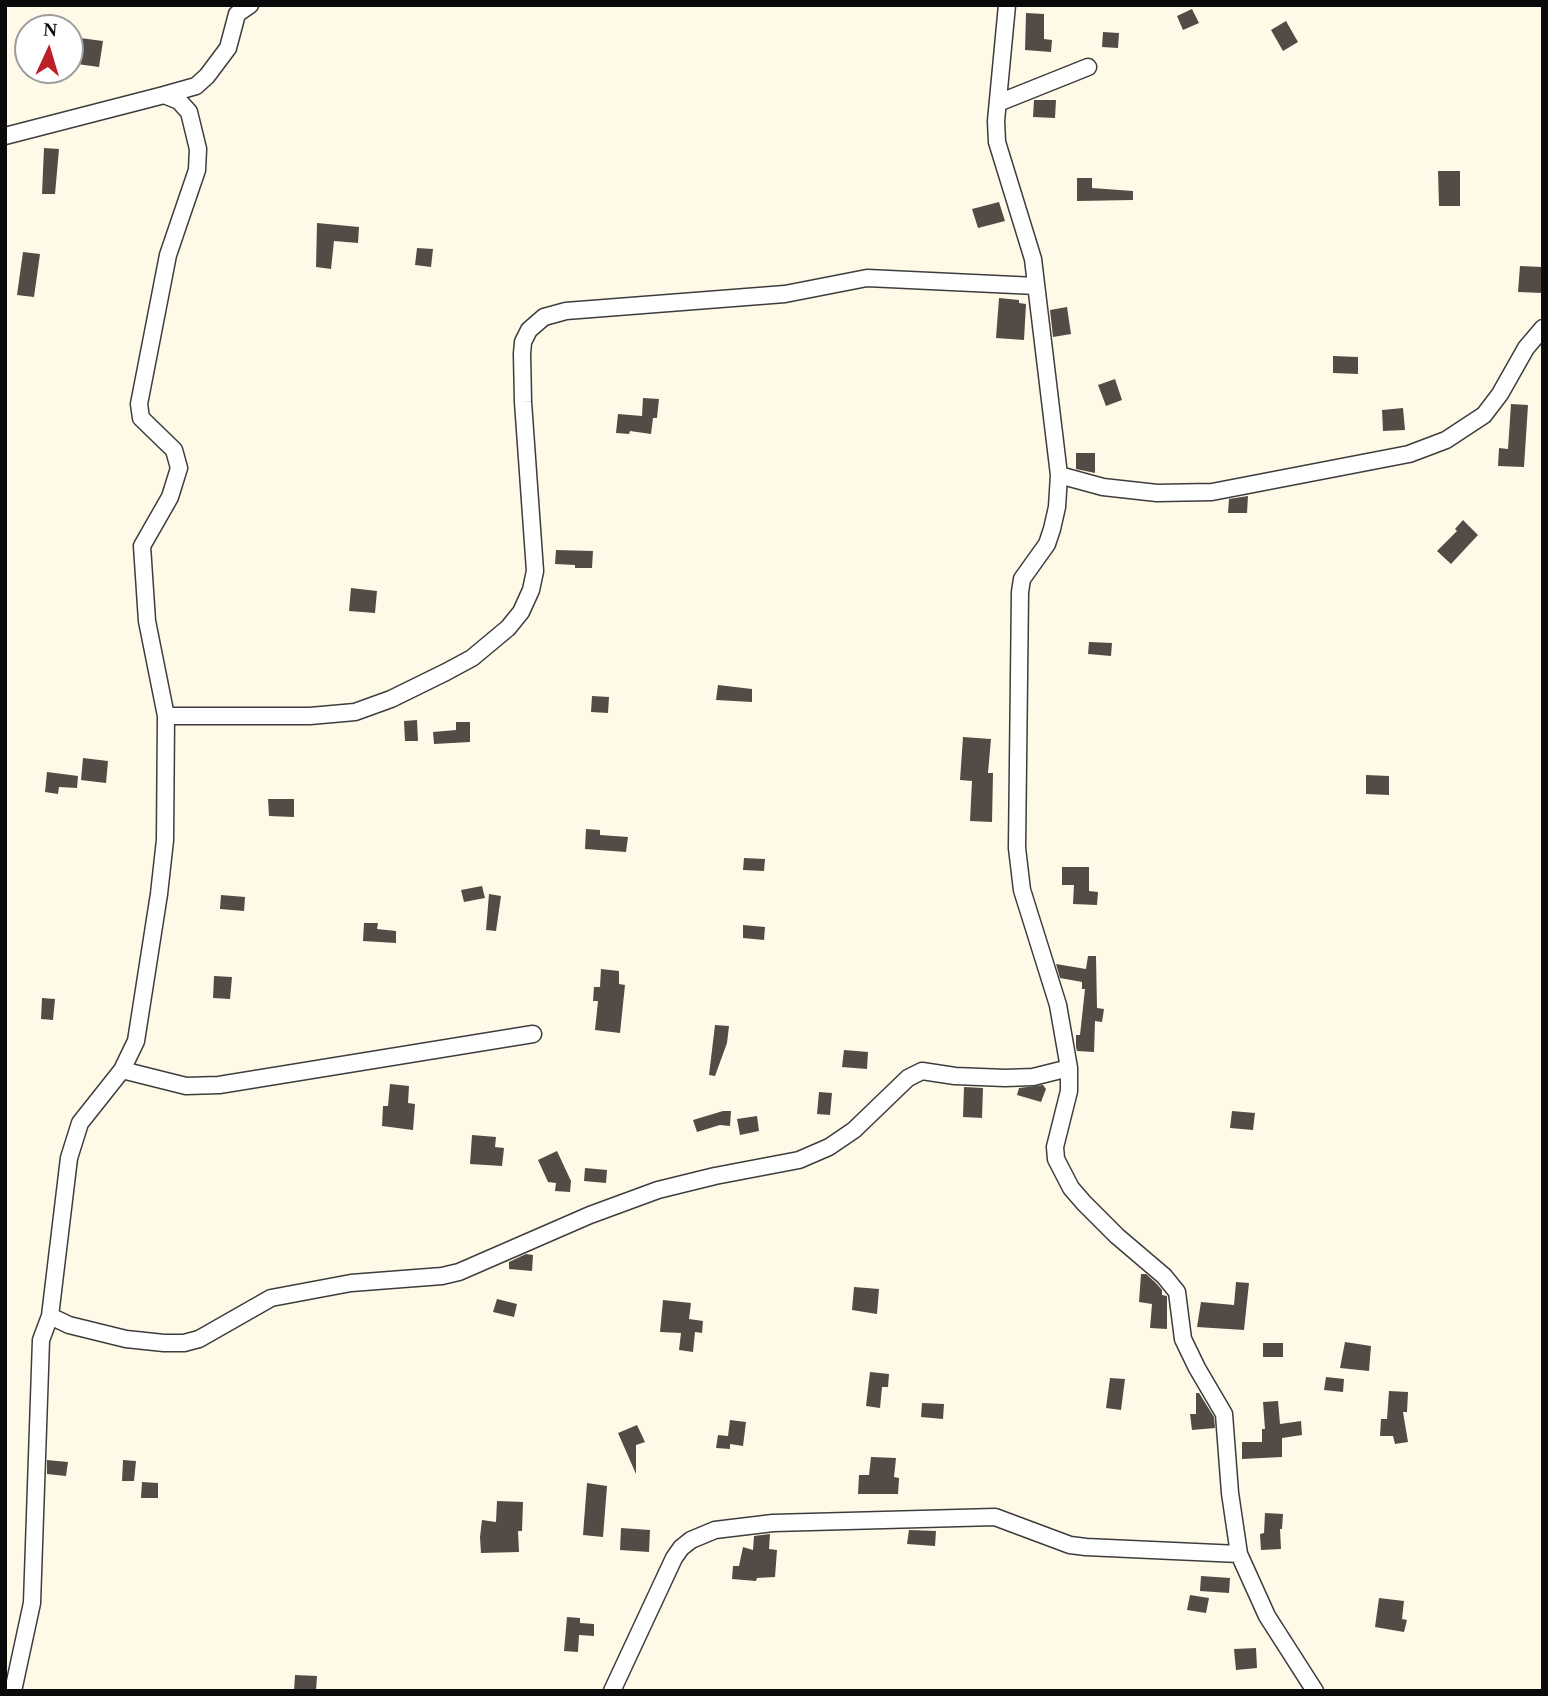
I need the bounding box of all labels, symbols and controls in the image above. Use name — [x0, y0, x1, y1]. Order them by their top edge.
north arrow — [14, 14, 84, 84]
text: N — [43, 19, 58, 41]

